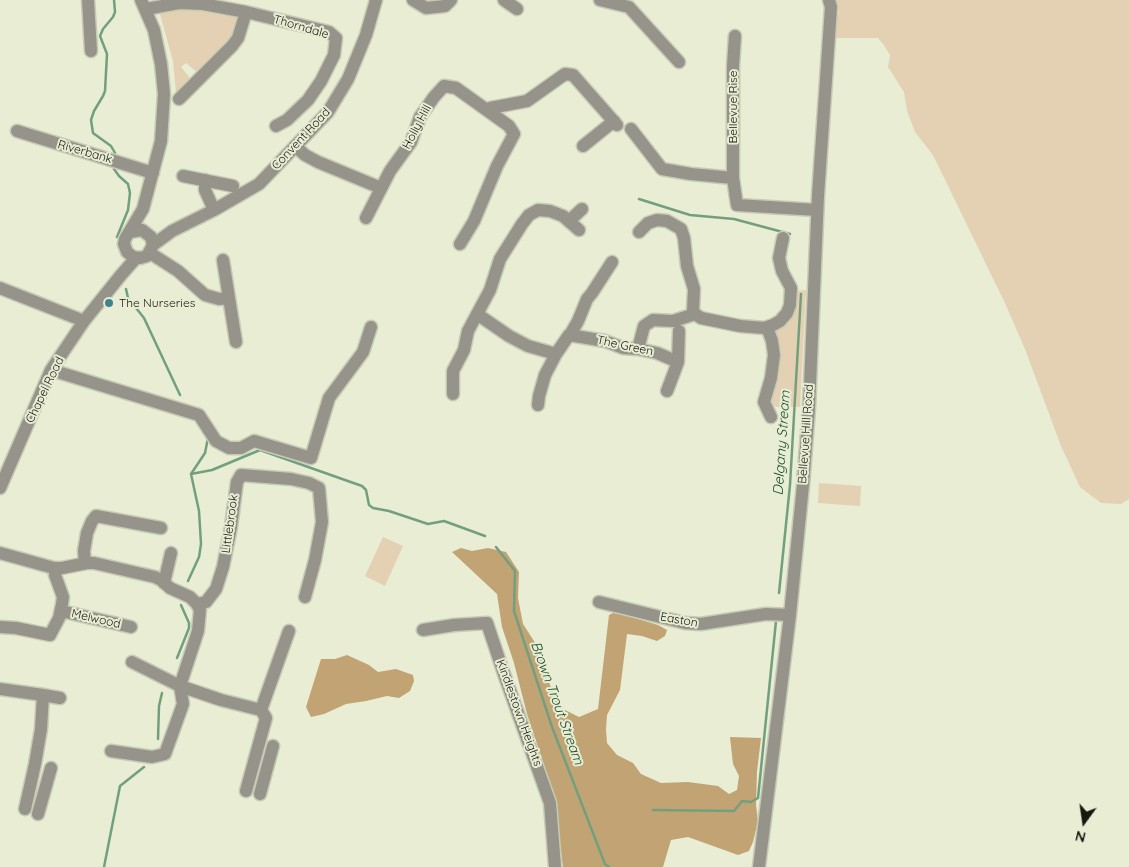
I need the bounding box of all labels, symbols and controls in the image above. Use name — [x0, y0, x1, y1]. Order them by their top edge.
street label: Thorndale — [272, 12, 330, 42]
street label: Bellevue Rise — [726, 71, 740, 143]
street label: Holly Hill — [399, 102, 435, 152]
street label: Convent Road — [269, 105, 333, 173]
street label: Riverbank — [56, 137, 114, 167]
place label: The Nurseries — [119, 296, 195, 310]
marker: The Nurseries — [103, 297, 115, 309]
street label: The Green — [595, 333, 655, 359]
street label: Chapel Road — [23, 355, 67, 425]
street label: Bellevue Hill Road — [795, 384, 817, 484]
water label: Delgany Stream — [770, 390, 794, 496]
street label: Littlebrook — [219, 494, 241, 554]
street label: Melwood — [70, 606, 122, 632]
street label: Easton — [659, 610, 699, 630]
water label: Brown Trout Stream — [527, 639, 587, 767]
street label: Kindlestown Heights — [493, 658, 545, 768]
north arrow — [1059, 797, 1109, 847]
text: N — [1073, 827, 1088, 847]

